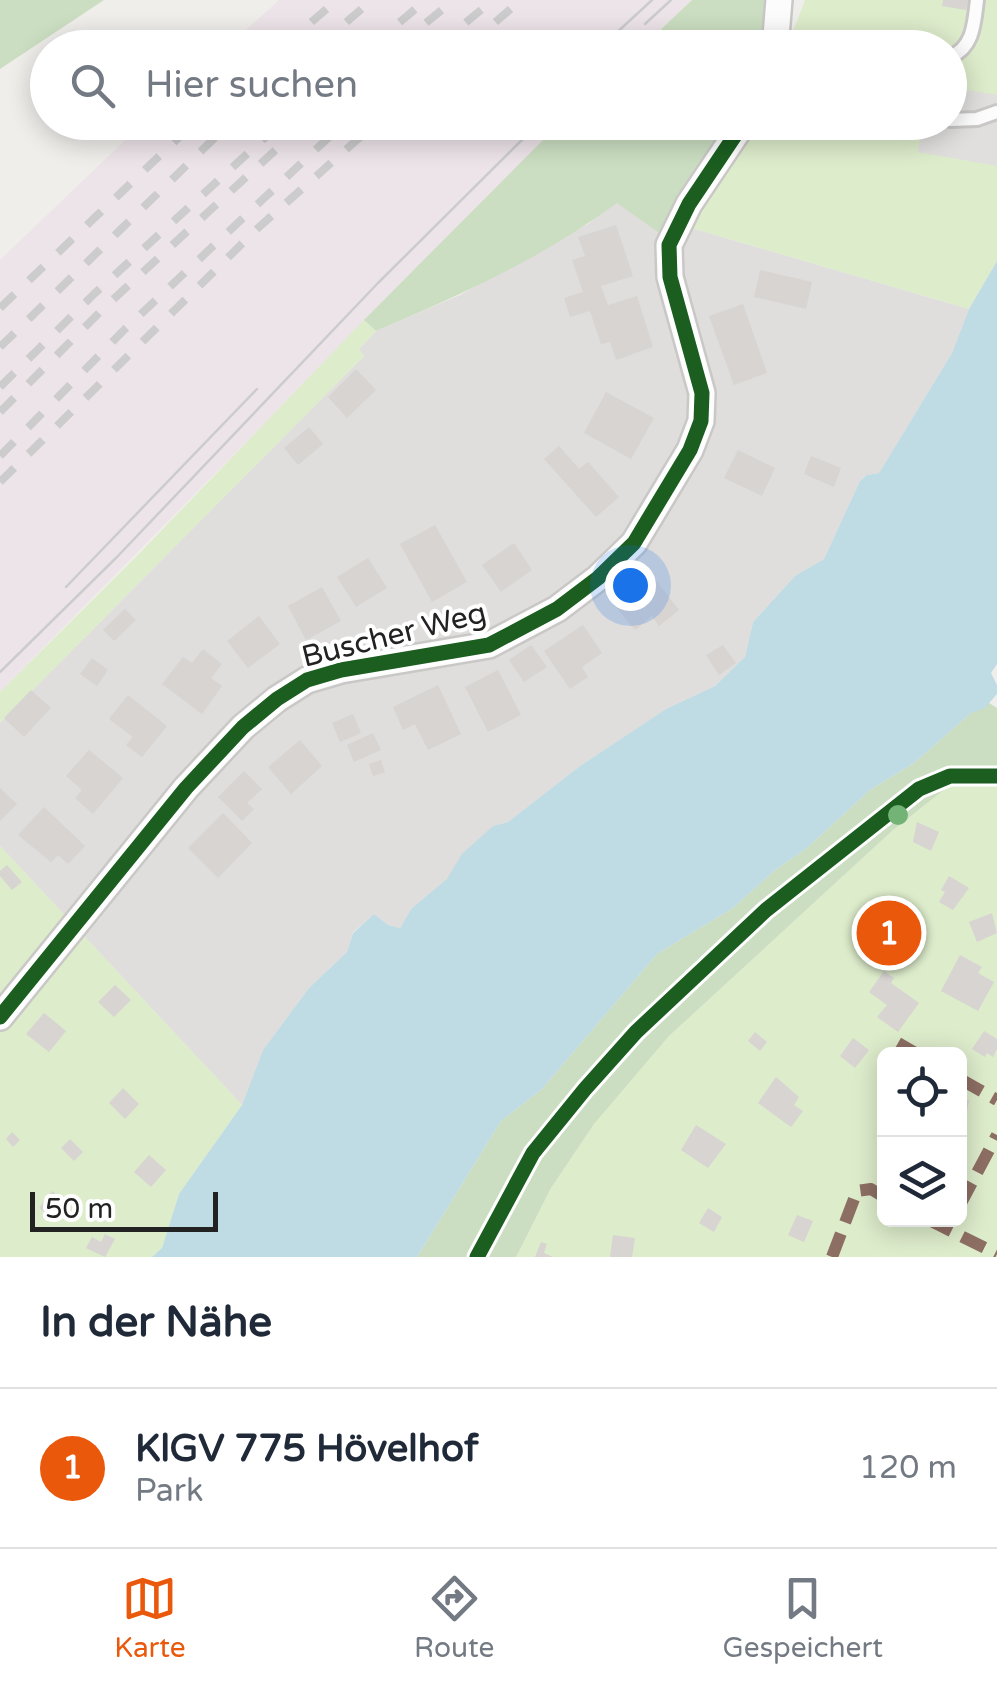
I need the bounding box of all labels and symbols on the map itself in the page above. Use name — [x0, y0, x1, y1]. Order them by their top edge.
your location — [605, 560, 656, 611]
street label: Buscher Weg — [298, 594, 490, 676]
pin: 1 — [856, 896, 922, 970]
scale bar — [30, 1187, 218, 1232]

